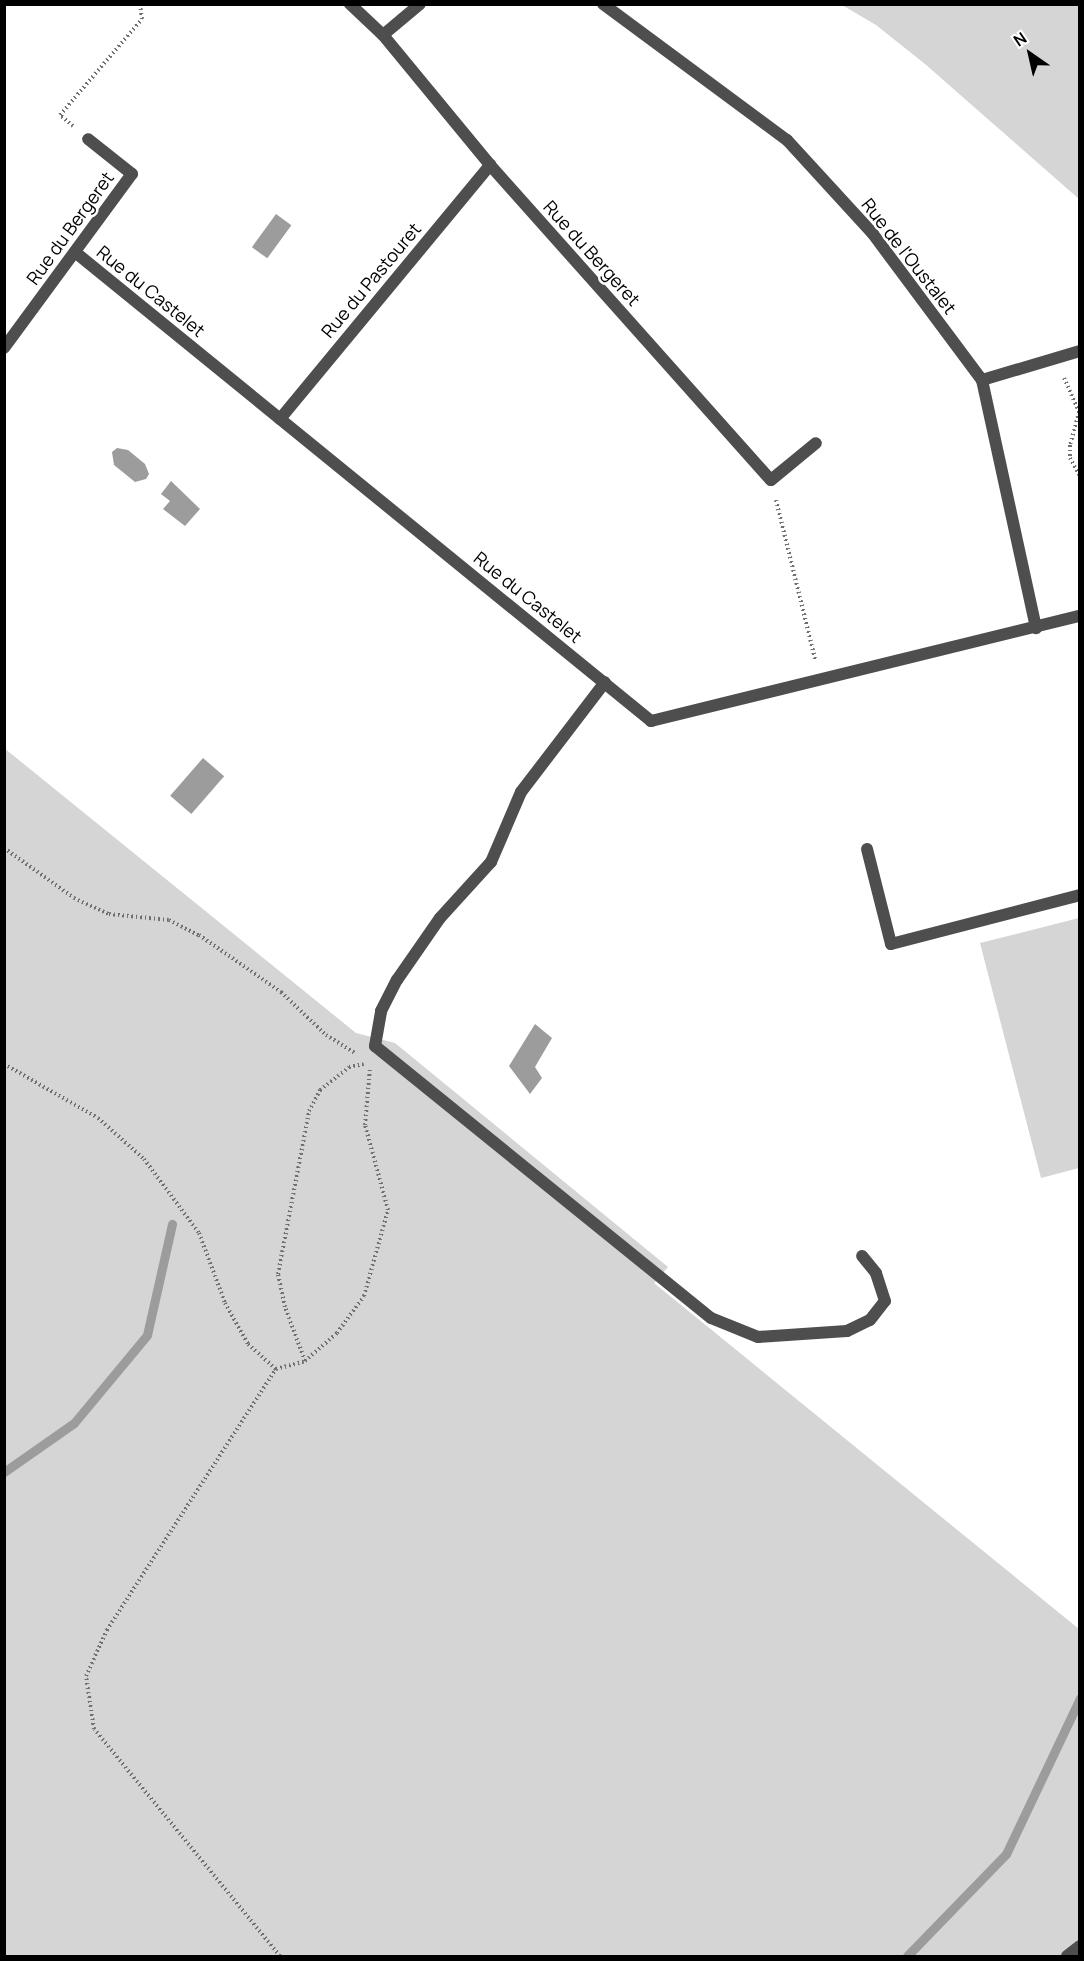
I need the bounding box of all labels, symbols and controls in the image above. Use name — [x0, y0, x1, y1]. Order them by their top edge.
north arrow — [1000, 24, 1060, 84]
text: N — [1009, 27, 1031, 51]
street label: Rue du Bergeret — [22, 167, 118, 289]
street label: Rue de l'Oustalet — [857, 194, 961, 318]
street label: Rue du Bergeret — [539, 196, 645, 310]
street label: Rue du Pastouret — [317, 218, 425, 342]
street label: Rue du Castelet — [93, 241, 209, 341]
street label: Rue du Castelet — [470, 547, 586, 647]

